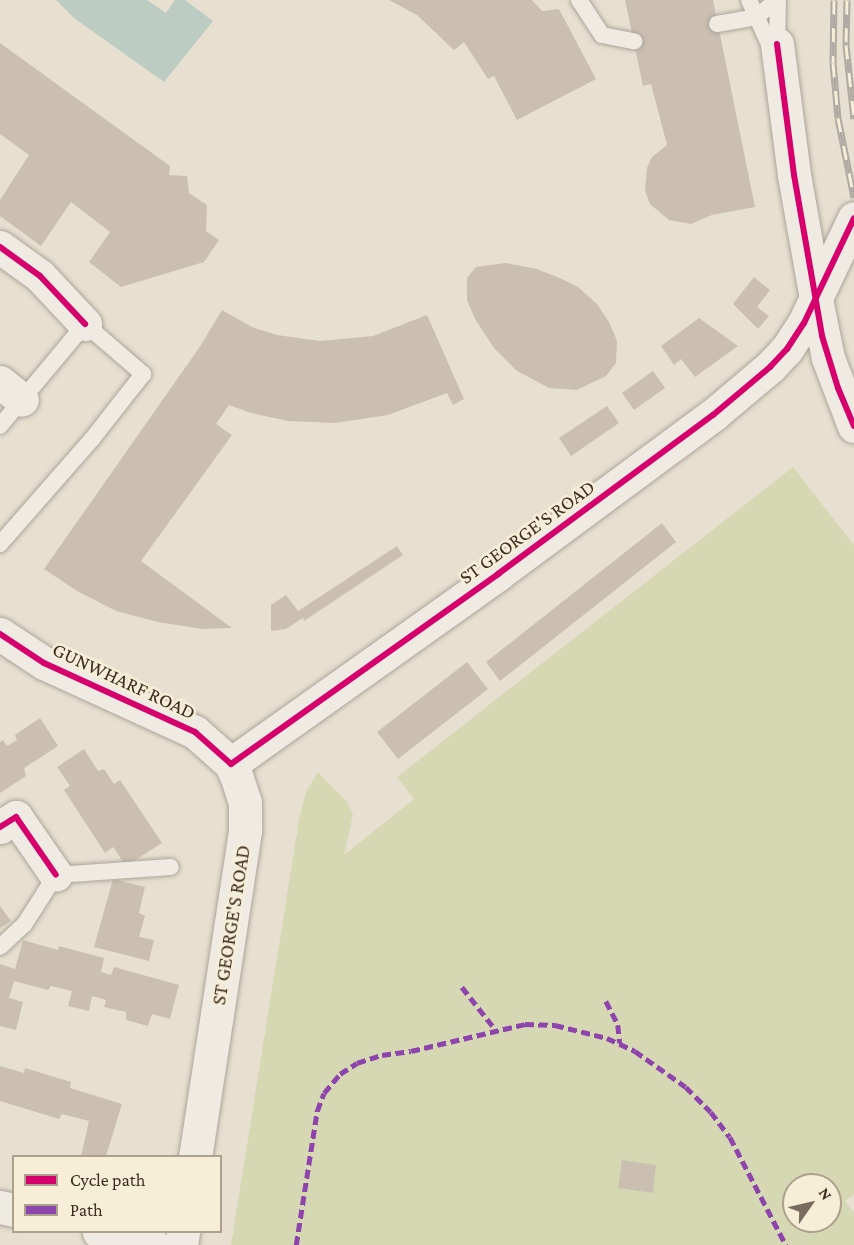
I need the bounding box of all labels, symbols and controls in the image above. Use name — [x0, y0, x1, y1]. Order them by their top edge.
street label: ST GEORGE'S ROAD — [455, 475, 599, 589]
street label: GUNWHARF ROAD — [49, 637, 199, 725]
street label: ST GEORGE'S ROAD — [207, 843, 255, 1007]
legend — [12, 1155, 222, 1233]
text: Cycle path — [70, 1170, 145, 1190]
north arrow — [782, 1173, 842, 1233]
text: N — [816, 1184, 836, 1203]
text: Path — [70, 1200, 103, 1220]

